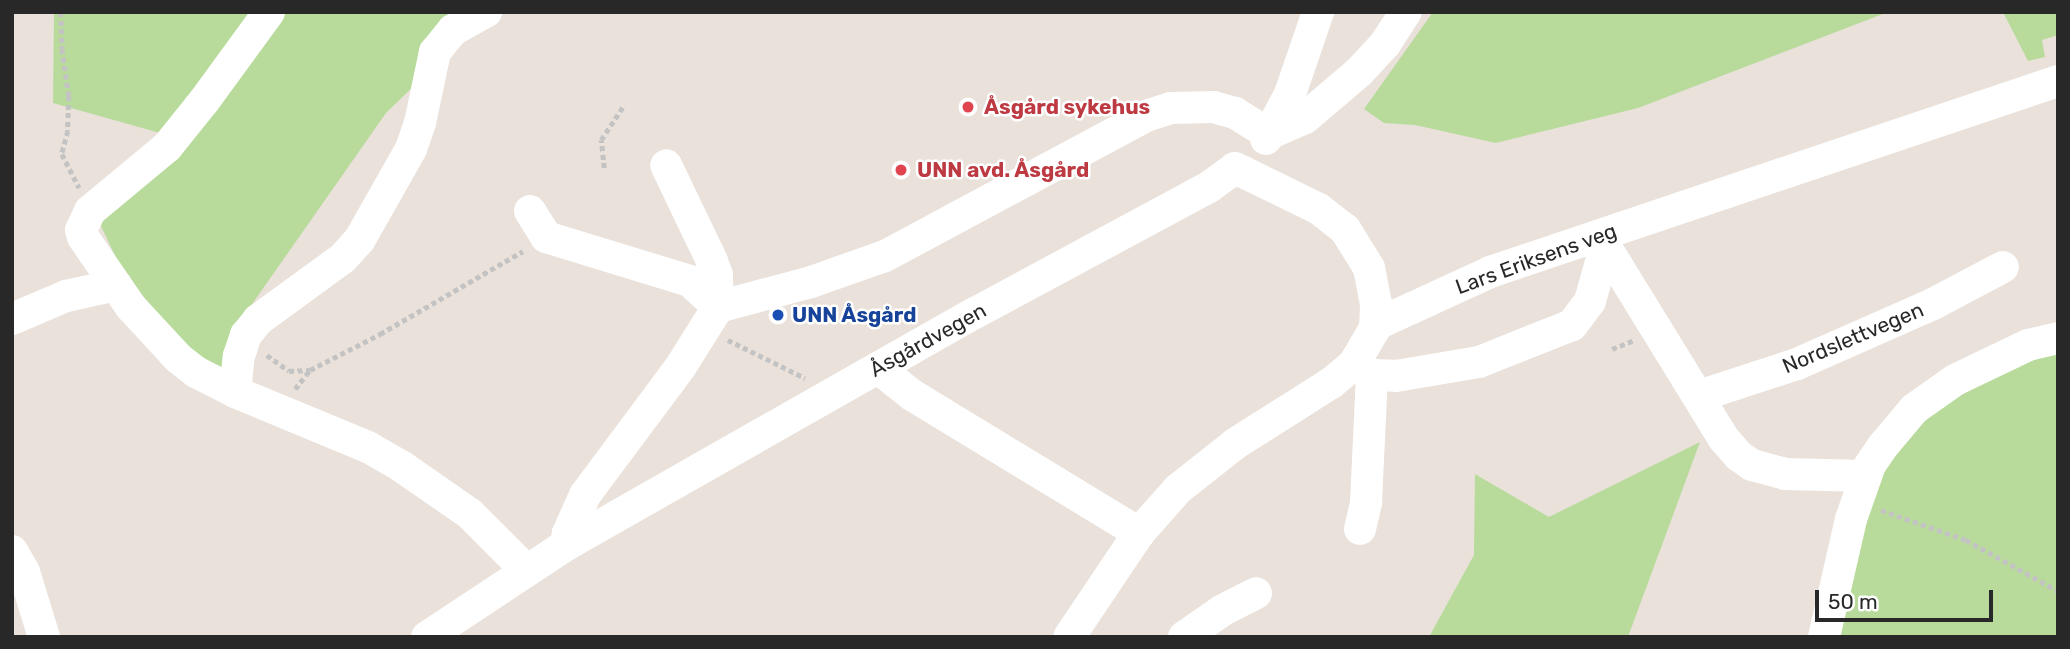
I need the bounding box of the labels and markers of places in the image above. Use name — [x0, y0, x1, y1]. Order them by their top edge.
place label: Åsgård sykehus — [984, 94, 1150, 120]
marker: Åsgård sykehus — [958, 97, 978, 117]
place label: UNN avd. Åsgård — [917, 157, 1090, 183]
marker: UNN avd. Åsgård — [891, 160, 911, 180]
place label: UNN Åsgård — [792, 302, 917, 328]
marker: UNN Åsgård — [770, 307, 786, 323]

